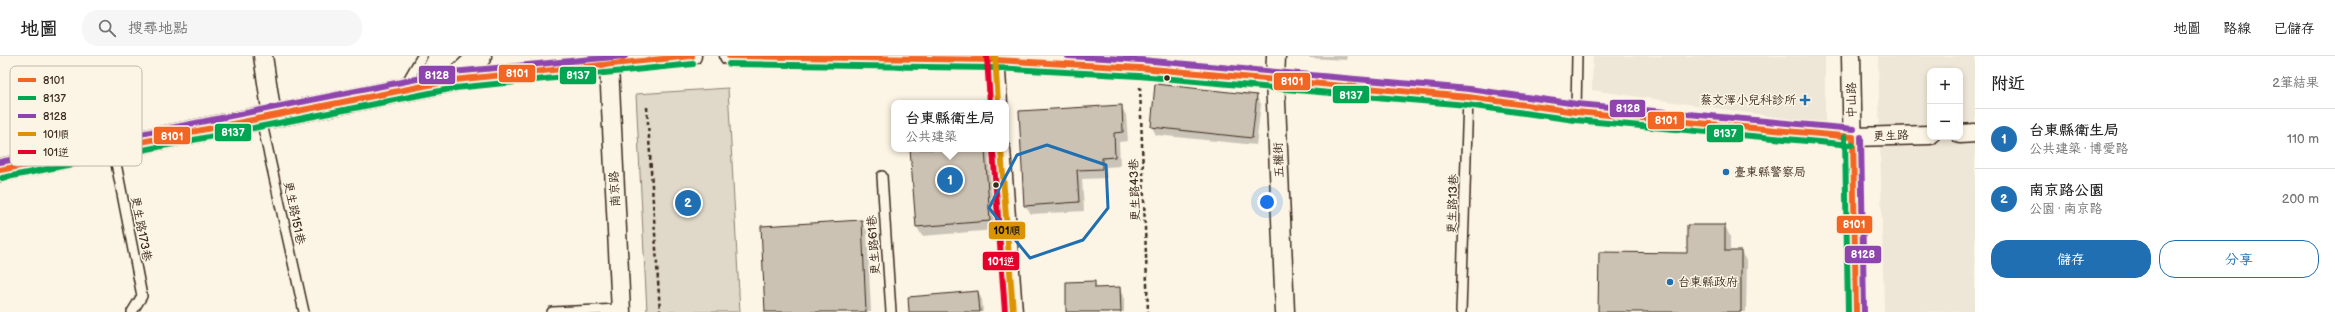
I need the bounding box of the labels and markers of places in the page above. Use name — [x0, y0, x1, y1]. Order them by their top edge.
unlabelled marker — [1162, 73, 1172, 83]
place label: 蔡文澤小兒科診所 — [1700, 93, 1797, 108]
marker: 蔡文澤小兒科診所 — [1799, 94, 1811, 106]
pin: 1 — [937, 165, 963, 195]
place label: 臺東縣警察局 — [1734, 165, 1806, 180]
marker: 臺東縣警察局 — [1721, 167, 1731, 177]
unlabelled marker — [991, 180, 1001, 190]
pin: 2 — [675, 188, 701, 218]
place label: 台東縣政府 — [1678, 275, 1738, 290]
marker: 台東縣政府 — [1665, 277, 1675, 287]

